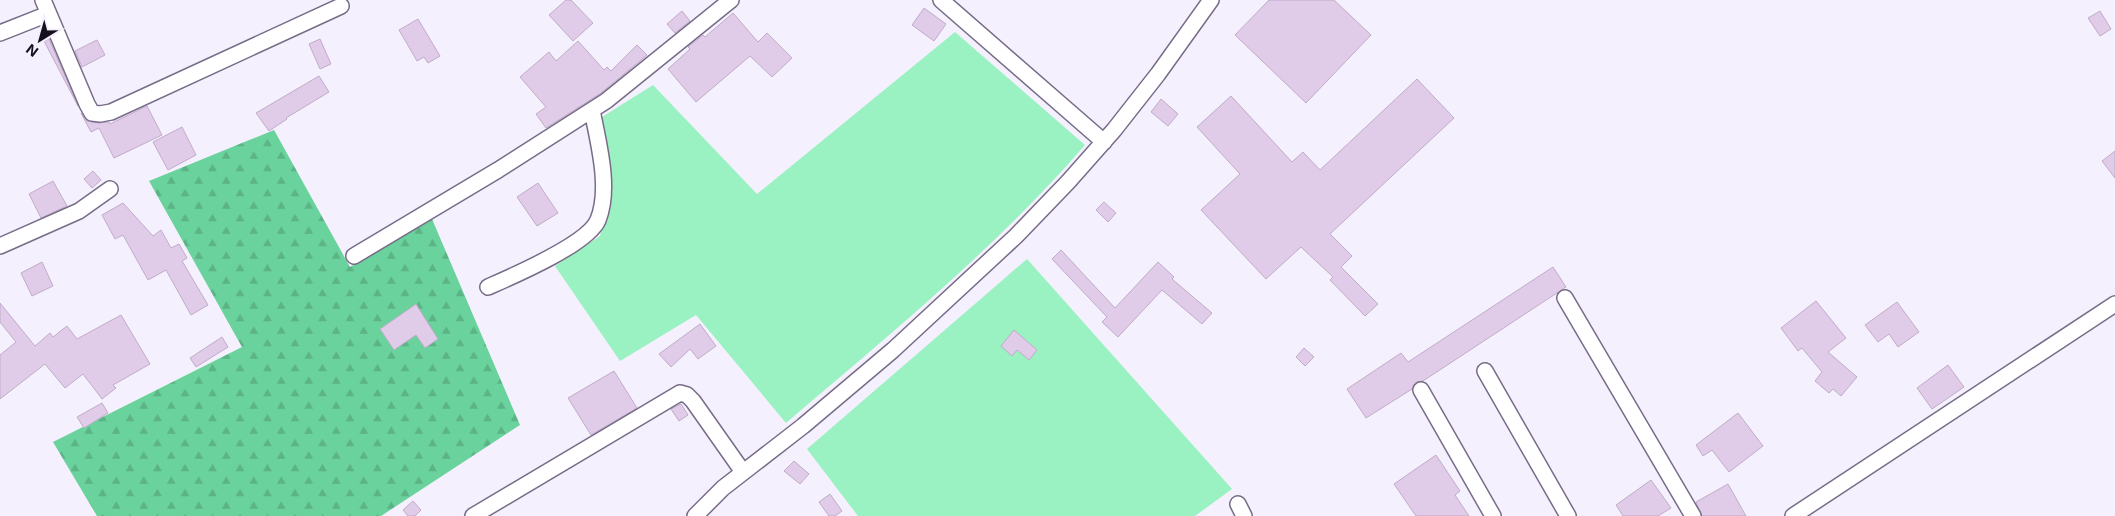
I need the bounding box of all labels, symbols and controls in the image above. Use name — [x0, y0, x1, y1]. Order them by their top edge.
north arrow — [15, 15, 65, 65]
text: N — [22, 41, 41, 61]

